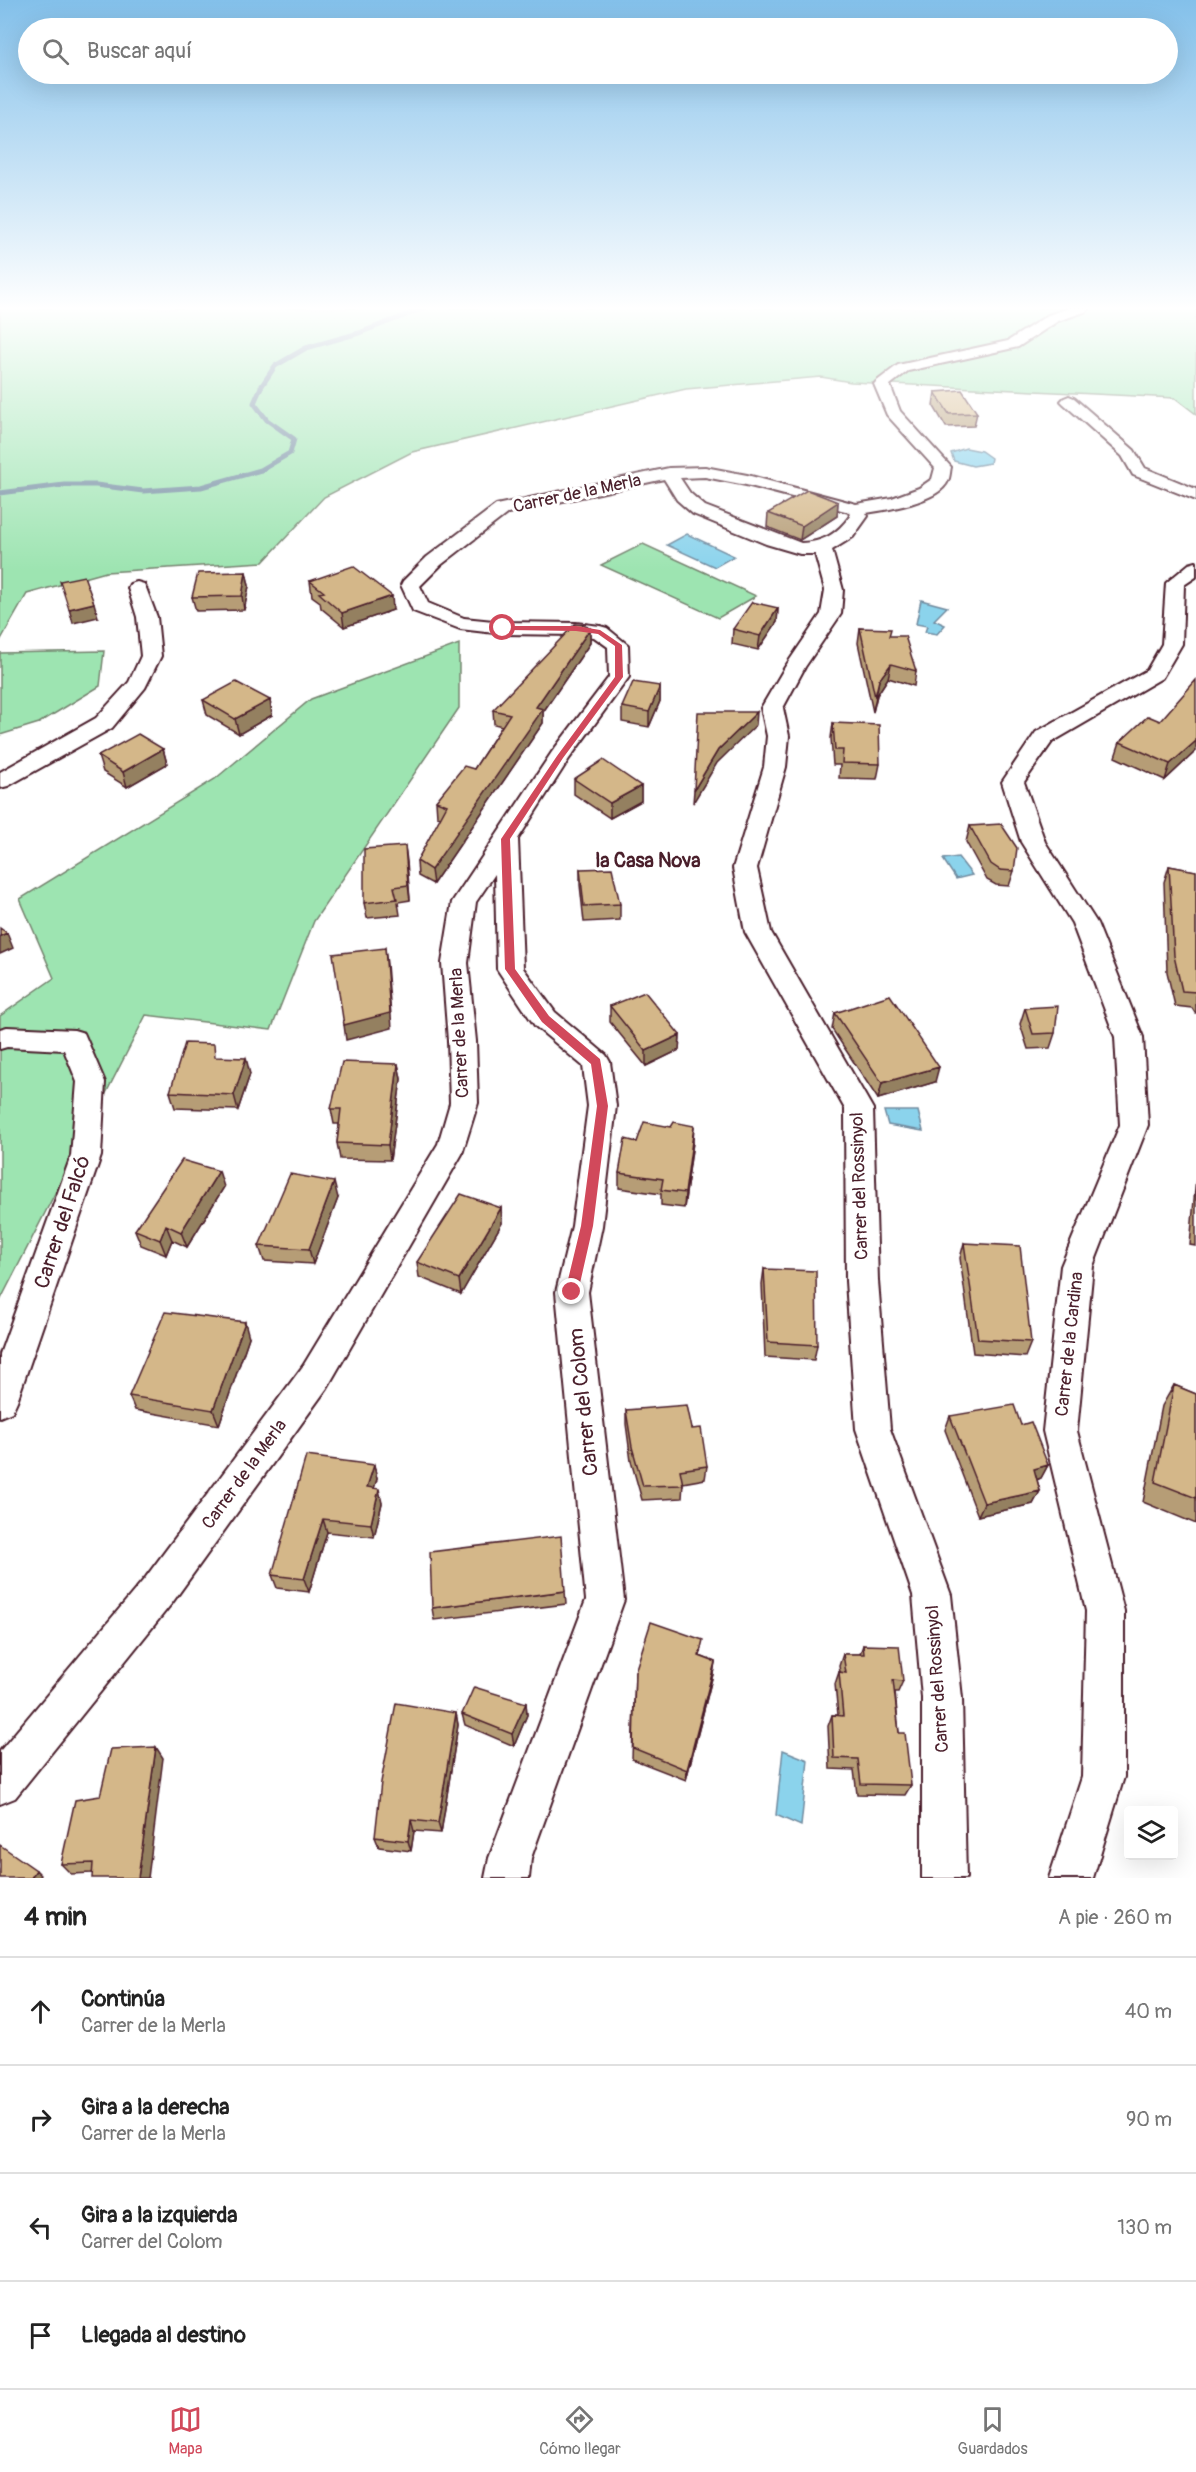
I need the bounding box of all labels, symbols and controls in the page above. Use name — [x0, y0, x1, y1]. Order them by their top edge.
search box — [18, 18, 1178, 84]
icon: search — [39, 35, 72, 68]
text: Buscar aquí — [87, 37, 192, 65]
street label: Carrer de la Merla — [511, 469, 643, 518]
route start — [489, 614, 515, 640]
district label: la Casa Nova — [595, 848, 701, 873]
street label: Carrer de la Merla — [445, 967, 474, 1099]
street label: Carrer del Rossinyol — [845, 1112, 874, 1260]
street label: Carrer del Falcó — [28, 1152, 97, 1292]
street label: Carrer de la Cardina — [1050, 1271, 1089, 1418]
route end — [558, 1278, 584, 1304]
street label: Carrer del Colom — [562, 1327, 605, 1477]
street label: Carrer de la Merla — [197, 1415, 292, 1534]
street label: Carrer del Rossinyol — [921, 1604, 954, 1754]
map controls — [1124, 1806, 1178, 1860]
button: layers — [1124, 1806, 1178, 1860]
text: 4 min — [24, 1901, 87, 1933]
text: A pie · 260 m — [1058, 1905, 1172, 1930]
text: Continúa — [81, 1985, 165, 2013]
icon: ahead — [24, 1995, 57, 2028]
text: 40 m — [1125, 1999, 1172, 2024]
text: Carrer de la Merla — [81, 2013, 226, 2038]
text: Gira a la derecha — [81, 2093, 229, 2121]
icon: right — [24, 2103, 57, 2136]
text: 90 m — [1126, 2107, 1172, 2132]
text: Carrer de la Merla — [81, 2121, 226, 2146]
text: Gira a la izquierda — [81, 2201, 238, 2229]
icon: left — [24, 2211, 57, 2244]
text: 130 m — [1117, 2215, 1172, 2240]
text: Carrer del Colom — [81, 2229, 223, 2254]
icon: arrive — [24, 2319, 57, 2352]
text: Llegada al destino — [81, 2321, 246, 2349]
tab: Mapa — [168, 2403, 202, 2459]
tab: Cómo llegar — [539, 2403, 621, 2459]
tab: Guardados — [958, 2403, 1028, 2459]

